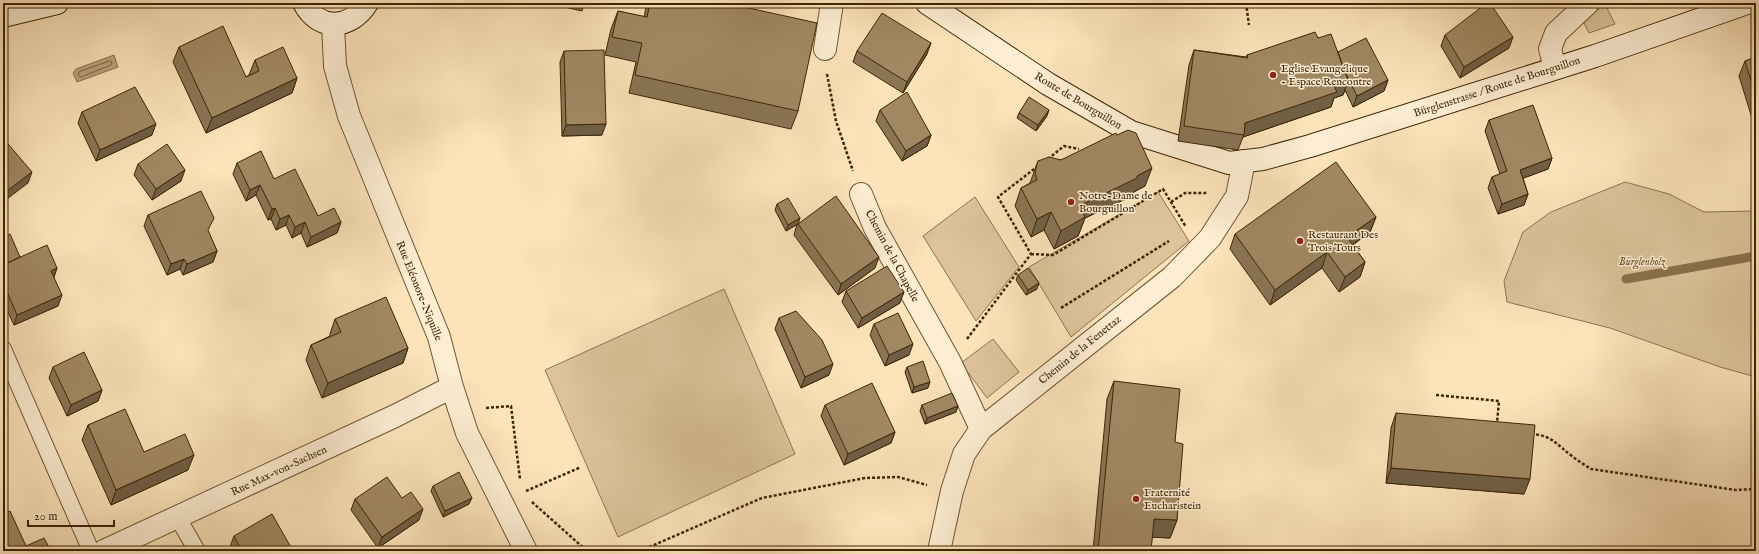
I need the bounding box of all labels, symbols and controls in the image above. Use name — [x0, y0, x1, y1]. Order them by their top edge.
street label: Bürglenstrasse / Route de Bourguillon — [1412, 53, 1582, 121]
place label: Eglise Evangélique - Espace Rencontre — [1281, 62, 1371, 89]
street label: Route de Bourguillon — [1032, 69, 1124, 133]
marker: Eglise Evangélique - Espace Rencontre — [1268, 70, 1278, 80]
place label: Notre-Dame de Bourguillon — [1079, 189, 1153, 216]
marker: Notre-Dame de Bourguillon — [1066, 197, 1076, 207]
street label: Chemin de la Chapelle — [862, 207, 922, 305]
place label: Restaurant Des Trois Tours — [1308, 228, 1378, 255]
marker: Restaurant Des Trois Tours — [1295, 236, 1305, 246]
street label: Rue Eléonore-Niquille — [393, 239, 445, 343]
park label: Bürglenholz — [1619, 255, 1667, 270]
street label: Chemin de la Fenettaz — [1036, 312, 1124, 388]
street label: Rue Max-von-Sachsen — [229, 443, 329, 499]
place label: Fraternité Eucharistein — [1144, 486, 1201, 513]
marker: Fraternité Eucharistein — [1131, 494, 1141, 504]
scale bar — [28, 502, 114, 528]
text: 20 m — [34, 509, 57, 524]

